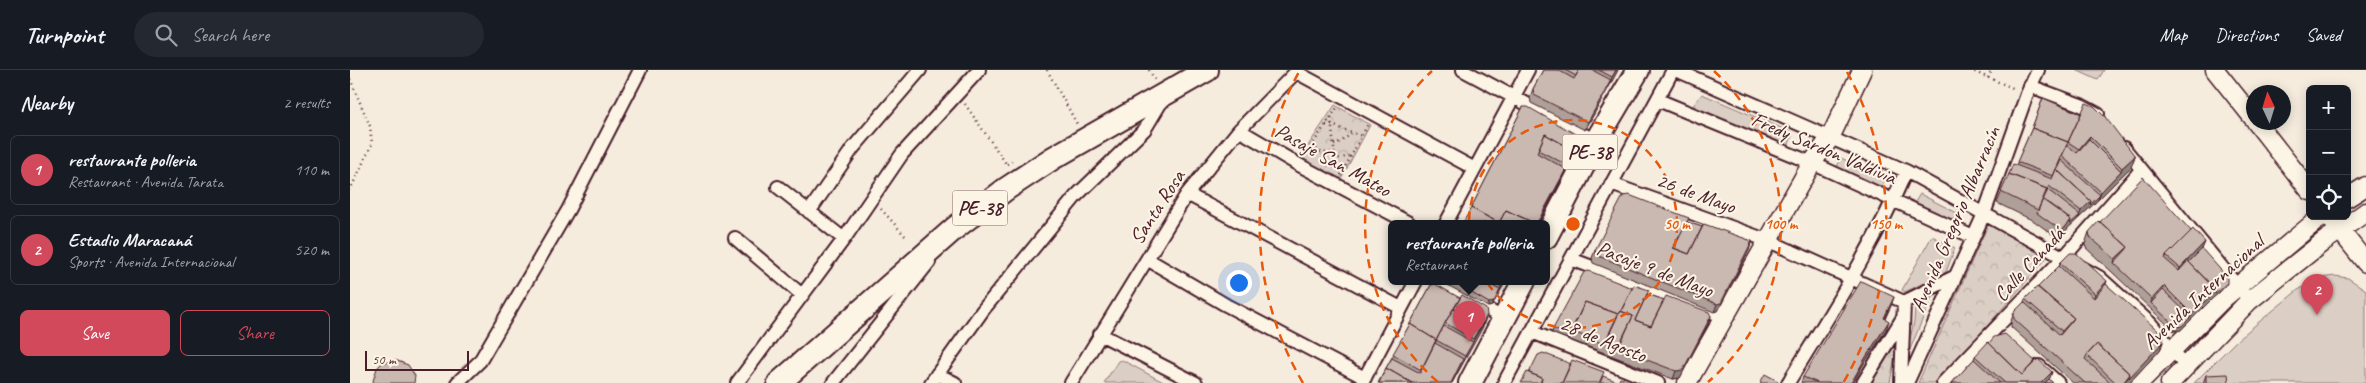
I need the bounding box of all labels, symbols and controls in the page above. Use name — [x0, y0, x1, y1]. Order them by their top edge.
search box — [134, 12, 484, 57]
text: Turnpoint — [25, 20, 104, 50]
icon: search — [152, 21, 180, 49]
text: Search here — [192, 23, 269, 47]
text: Map — [2160, 24, 2187, 46]
text: Directions — [2215, 24, 2278, 46]
text: Saved — [2306, 24, 2341, 46]
north arrow — [2246, 85, 2291, 130]
map controls — [2306, 85, 2351, 220]
button: + — [2306, 85, 2351, 130]
text: Nearby — [20, 90, 73, 116]
text: 2 results — [283, 93, 330, 113]
street label: Fredy Sardon Valdivia — [1748, 106, 1902, 191]
street label: Pasaje San Mateo — [1271, 118, 1397, 203]
street label: Avenida Gregorio Albarracín — [1904, 122, 2006, 316]
button: − — [2306, 130, 2351, 175]
road number: PE-38 — [1562, 134, 1618, 170]
text: restaurante polleria — [68, 148, 196, 172]
text: 1 — [33, 160, 41, 180]
text: 110 m — [295, 160, 329, 180]
street label: Santa Rosa — [1123, 163, 1192, 249]
street label: 26 de Mayo — [1653, 167, 1741, 220]
text: Restaurant · Avenida Tarata — [68, 172, 223, 192]
button: locate — [2306, 175, 2351, 220]
road number: PE-38 — [952, 190, 1008, 226]
centre of rings — [1564, 215, 1582, 233]
text: 50 m — [1664, 215, 1691, 234]
text: 100 m — [1765, 215, 1799, 234]
text: 150 m — [1870, 215, 1904, 234]
popup — [1388, 220, 1550, 285]
street label: Calle Canadá — [1988, 220, 2071, 307]
street label: Avenida Internacional — [2137, 227, 2272, 355]
text: Estadio Maracaná — [68, 228, 191, 252]
text: restaurante polleria — [1405, 231, 1533, 255]
street label: Pasaje 9 de Mayo — [1593, 235, 1718, 304]
text: 2 — [33, 240, 41, 260]
text: 520 m — [295, 240, 329, 260]
text: Sports · Avenida Internacional — [68, 252, 234, 272]
text: Restaurant — [1405, 255, 1467, 275]
your location — [1226, 270, 1252, 296]
pin: 2 — [2301, 274, 2333, 315]
pin: 1 — [1453, 301, 1485, 342]
button: Save — [20, 310, 170, 356]
button: Share — [180, 310, 330, 356]
street label: 28 de Agosto — [1556, 310, 1652, 369]
scale bar — [365, 348, 469, 371]
text: 50 m — [372, 351, 396, 368]

